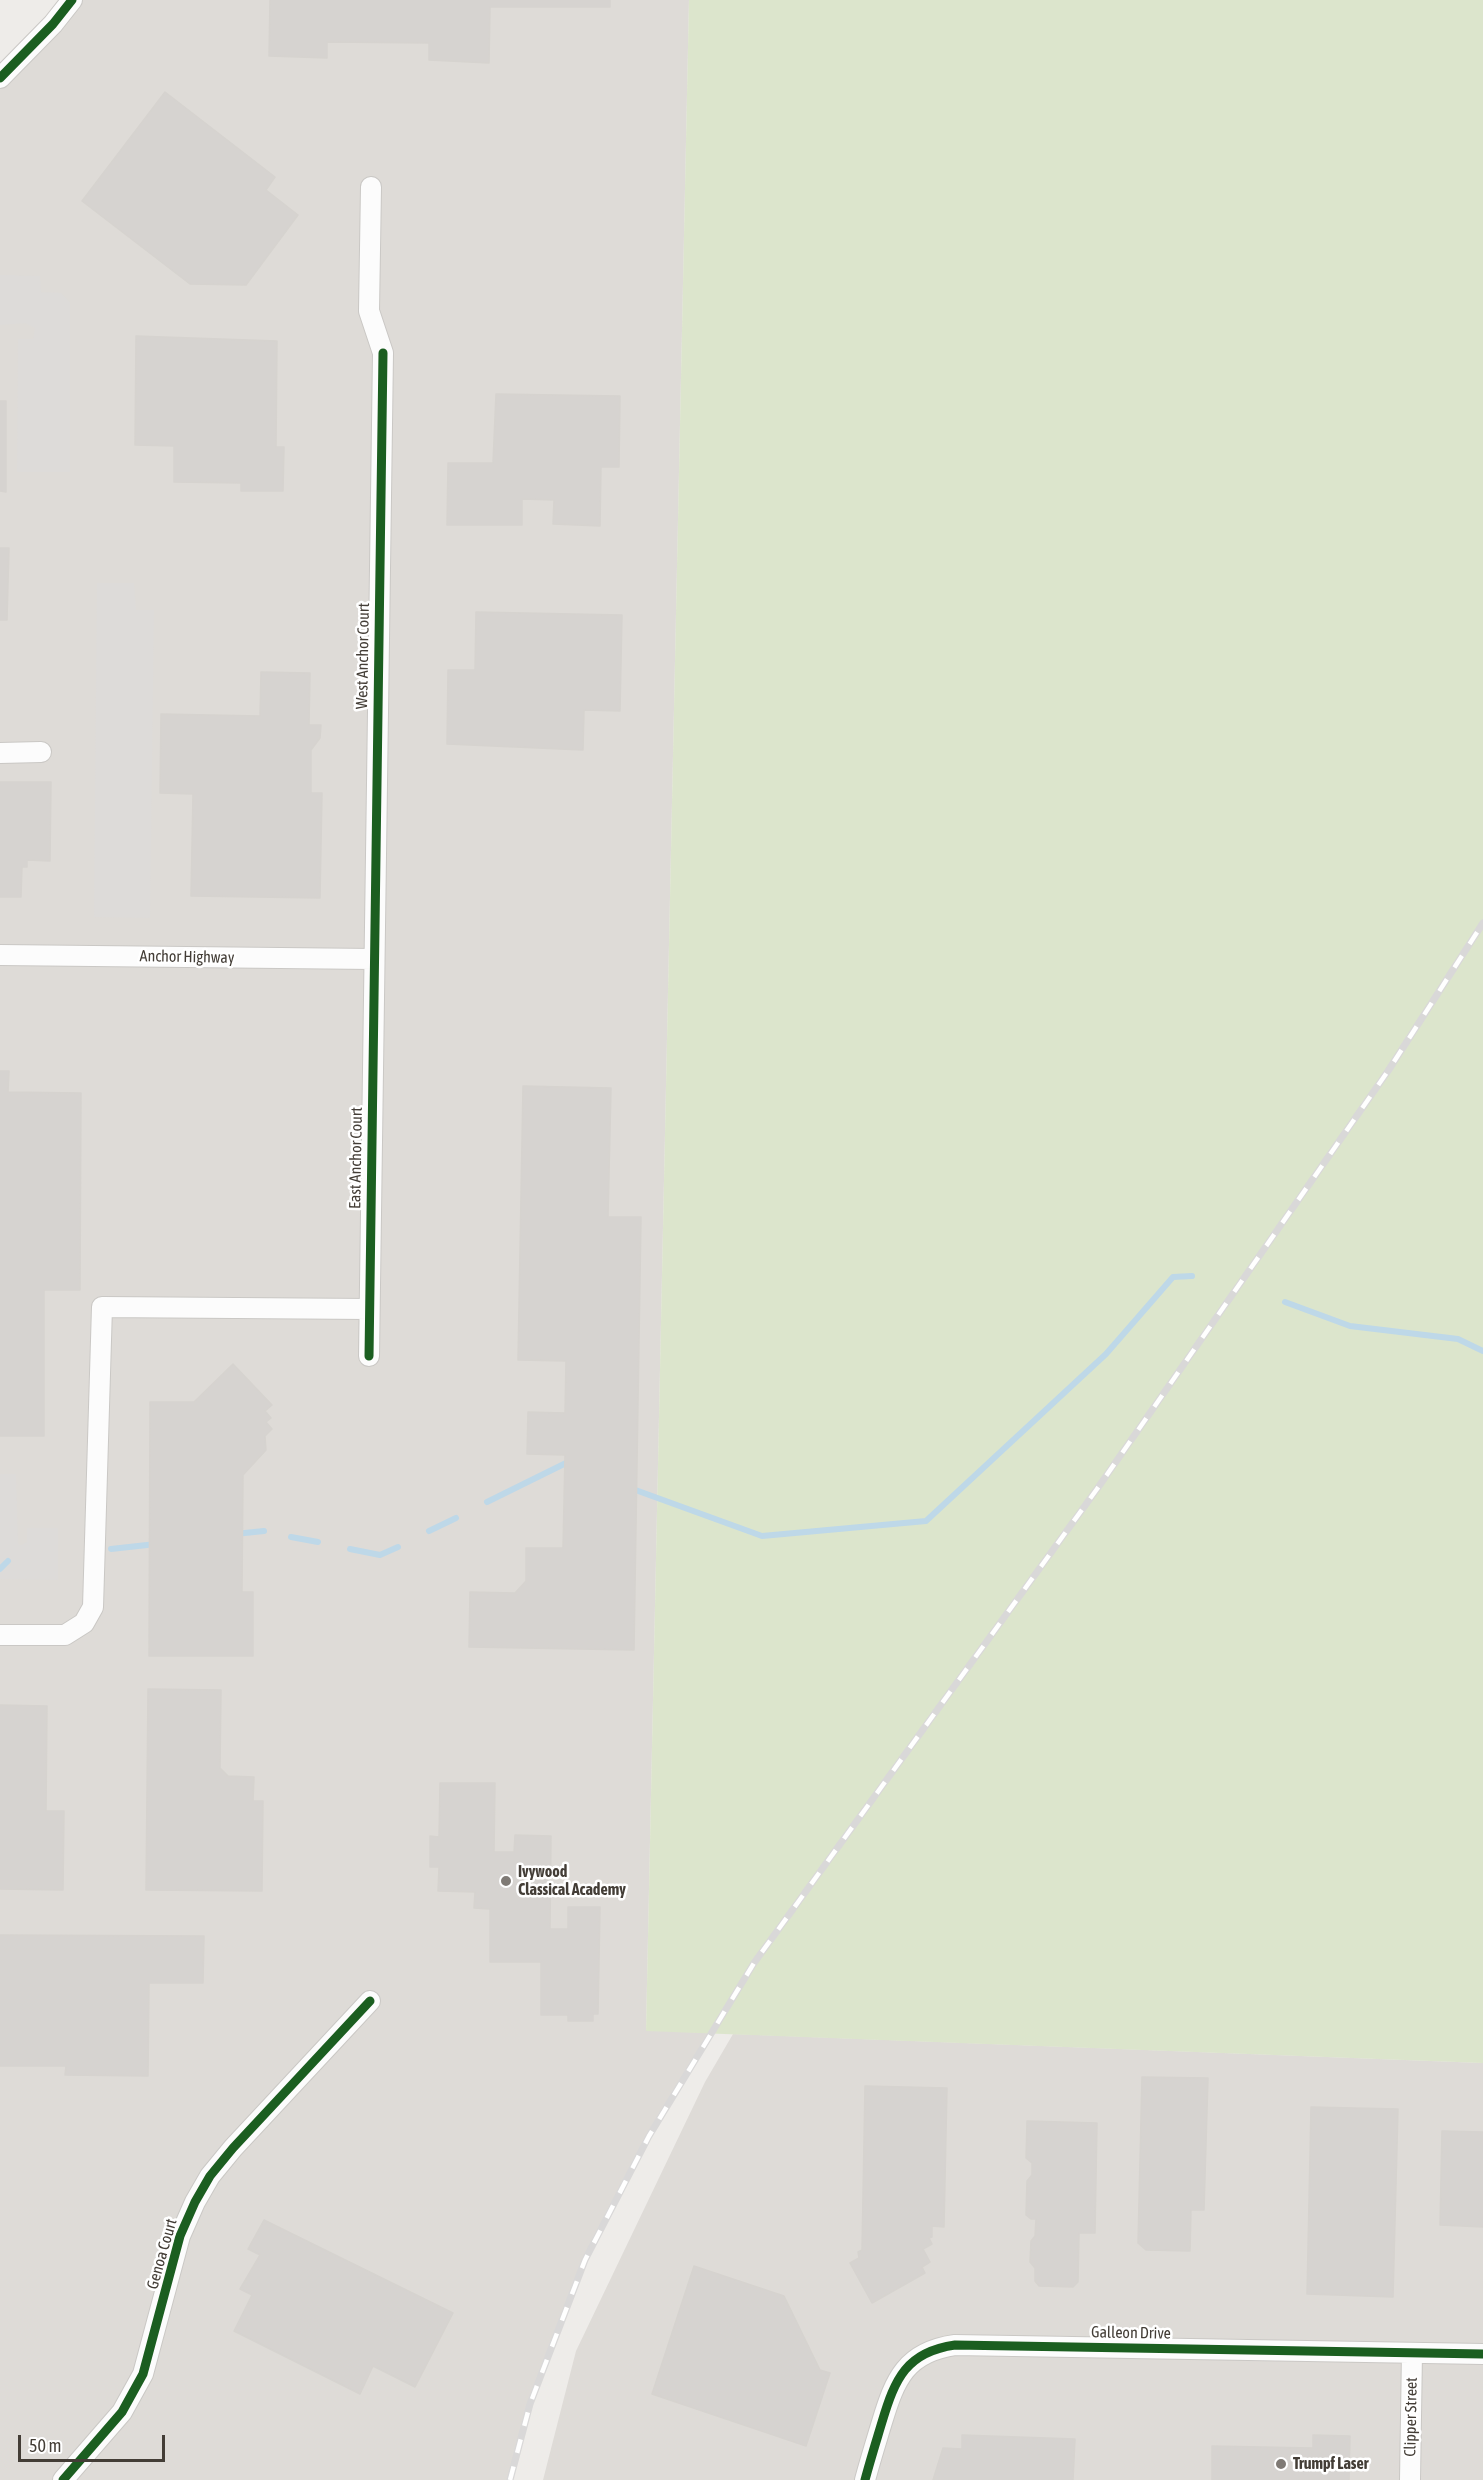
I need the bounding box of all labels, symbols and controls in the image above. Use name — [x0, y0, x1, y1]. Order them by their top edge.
street label: West Anchor Court — [352, 603, 374, 709]
street label: Anchor Highway — [139, 947, 235, 967]
street label: East Anchor Court — [346, 1107, 366, 1209]
place label: Ivywood Classical Academy — [518, 1862, 626, 1900]
marker: Ivywood Classical Academy — [499, 1874, 513, 1888]
street label: Genoa Court — [143, 2217, 181, 2291]
street label: Galleon Drive — [1091, 2323, 1171, 2343]
street label: Clipper Street — [1401, 2377, 1421, 2457]
scale bar — [21, 2423, 168, 2461]
text: 50 m — [29, 2435, 61, 2456]
place label: Trumpf Laser — [1293, 2454, 1368, 2474]
marker: Trumpf Laser — [1274, 2457, 1288, 2471]

